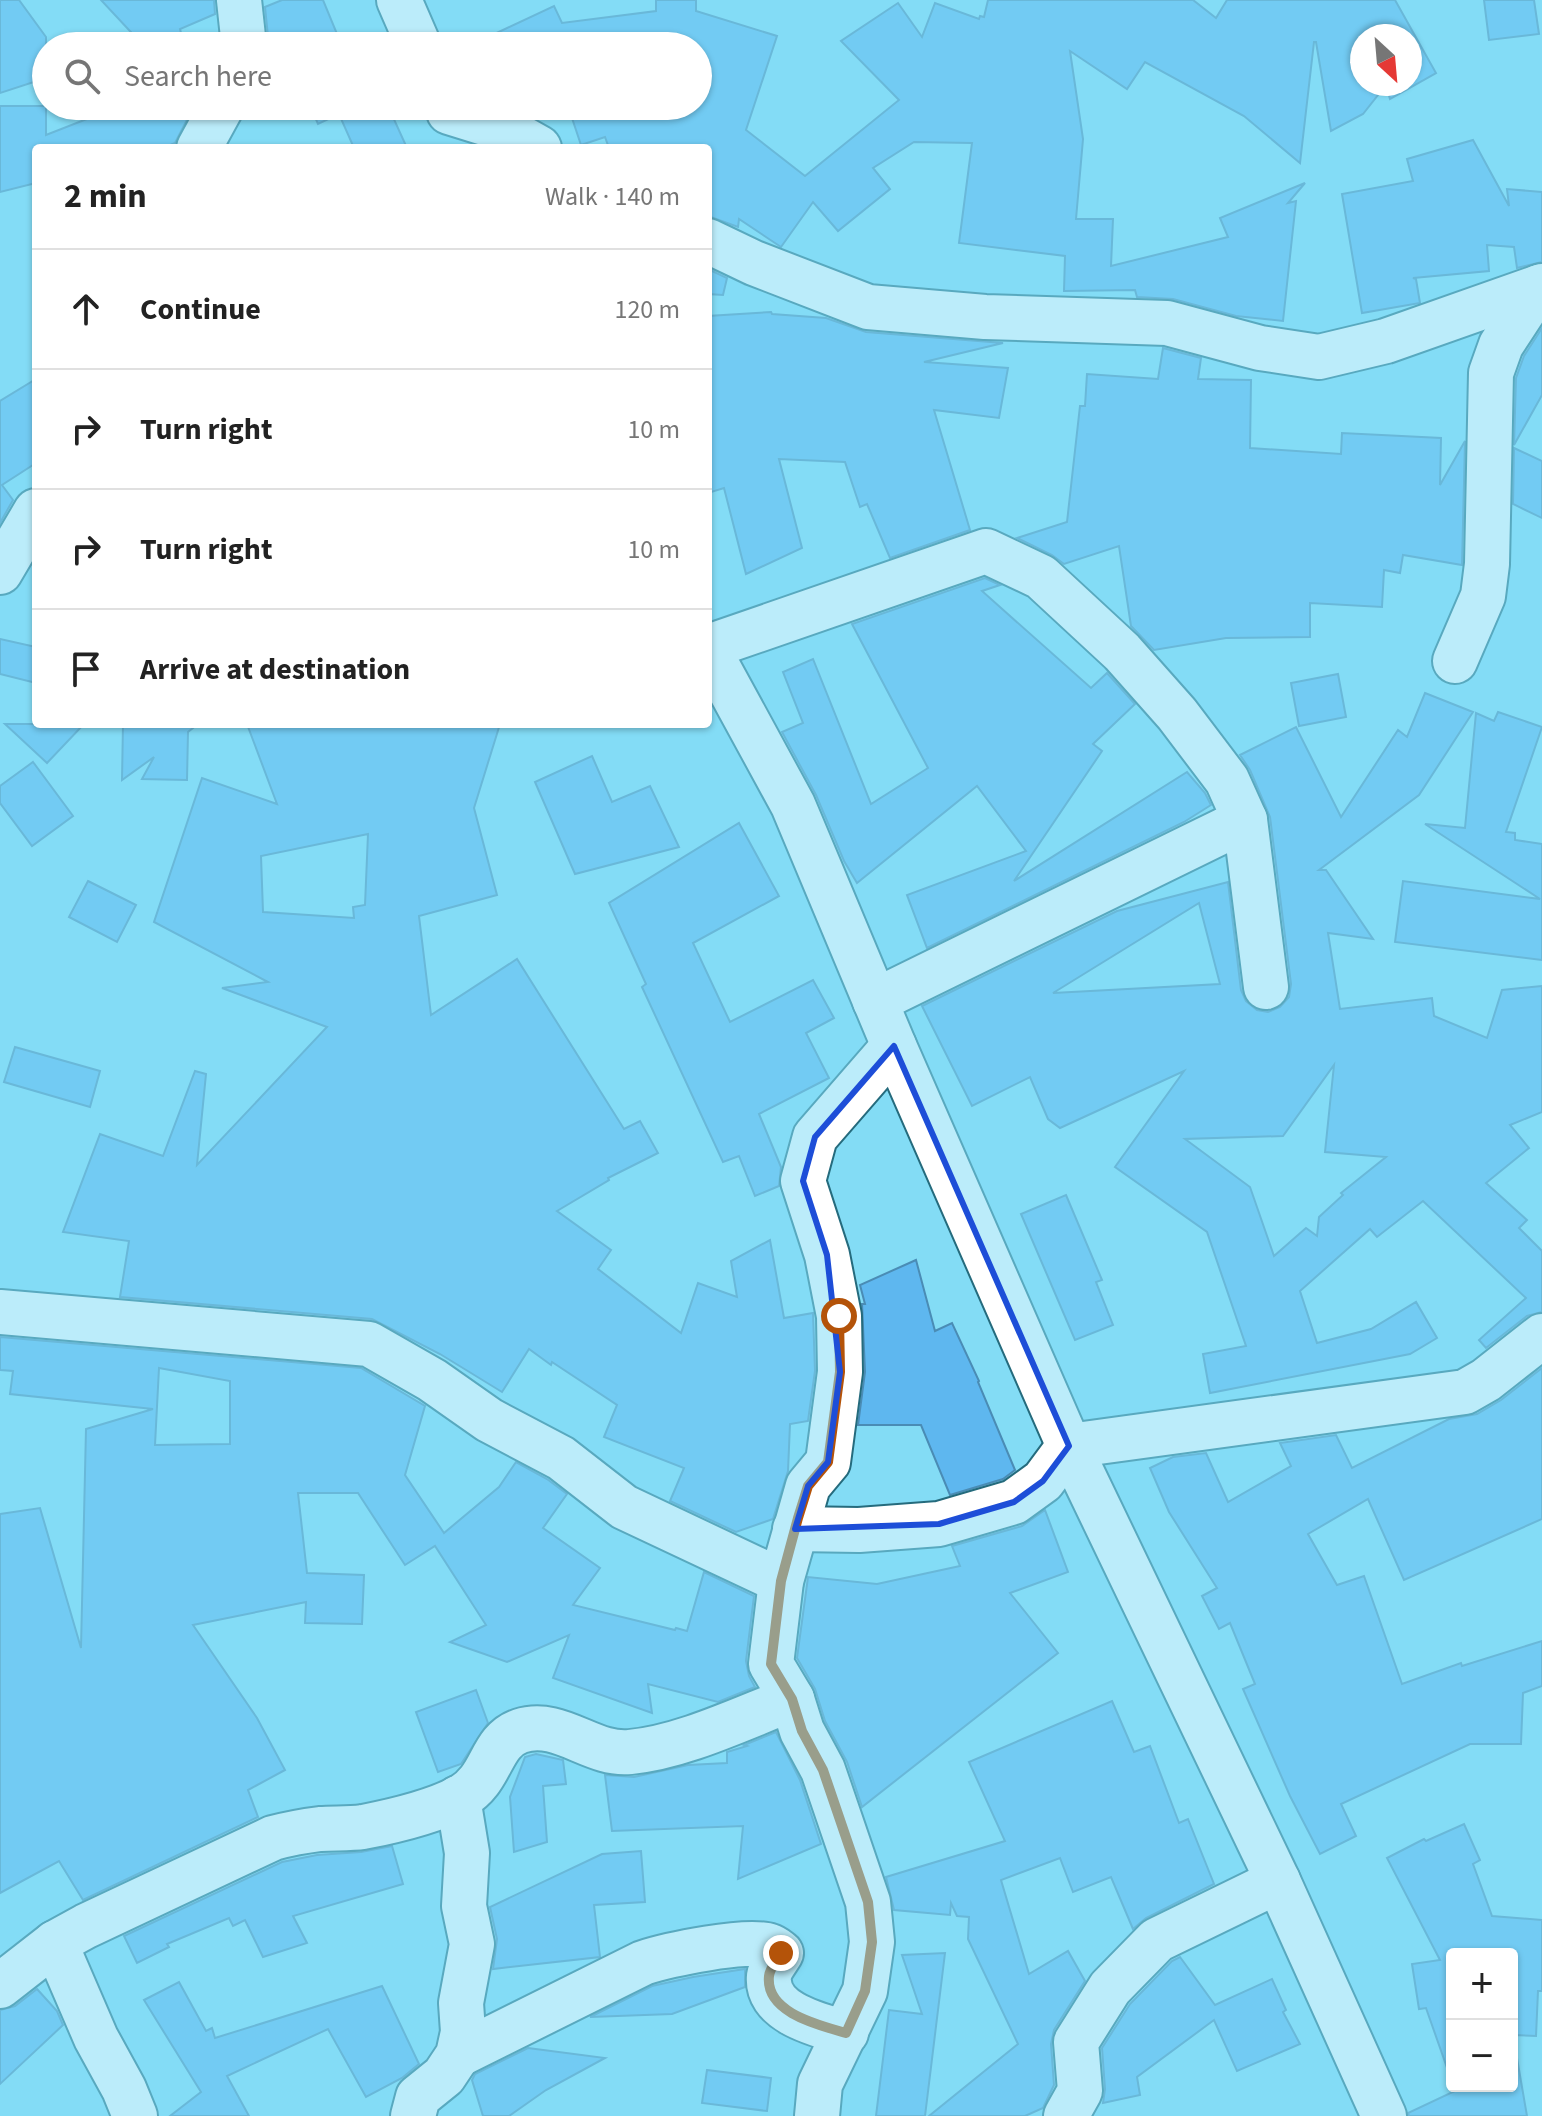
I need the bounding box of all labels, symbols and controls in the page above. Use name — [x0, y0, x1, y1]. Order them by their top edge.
north arrow — [1350, 24, 1422, 96]
search box — [32, 32, 712, 120]
icon: search — [60, 54, 104, 98]
text: Search here — [124, 55, 272, 98]
text: 2 min — [64, 172, 147, 221]
text: Walk · 140 m — [545, 178, 680, 215]
icon: ahead — [64, 287, 108, 331]
text: Continue — [140, 288, 261, 331]
text: 120 m — [614, 291, 680, 328]
icon: right — [64, 407, 108, 451]
text: Turn right — [140, 408, 272, 451]
text: 10 m — [627, 411, 680, 448]
icon: right — [64, 527, 108, 571]
text: Turn right — [140, 528, 272, 571]
text: 10 m — [627, 531, 680, 568]
icon: arrive — [64, 647, 108, 691]
text: Arrive at destination — [140, 648, 410, 691]
route start — [821, 1298, 857, 1334]
route end — [763, 1935, 799, 1971]
map controls — [1446, 1948, 1518, 2092]
button: + — [1446, 1948, 1518, 2020]
button: − — [1446, 2020, 1518, 2092]

